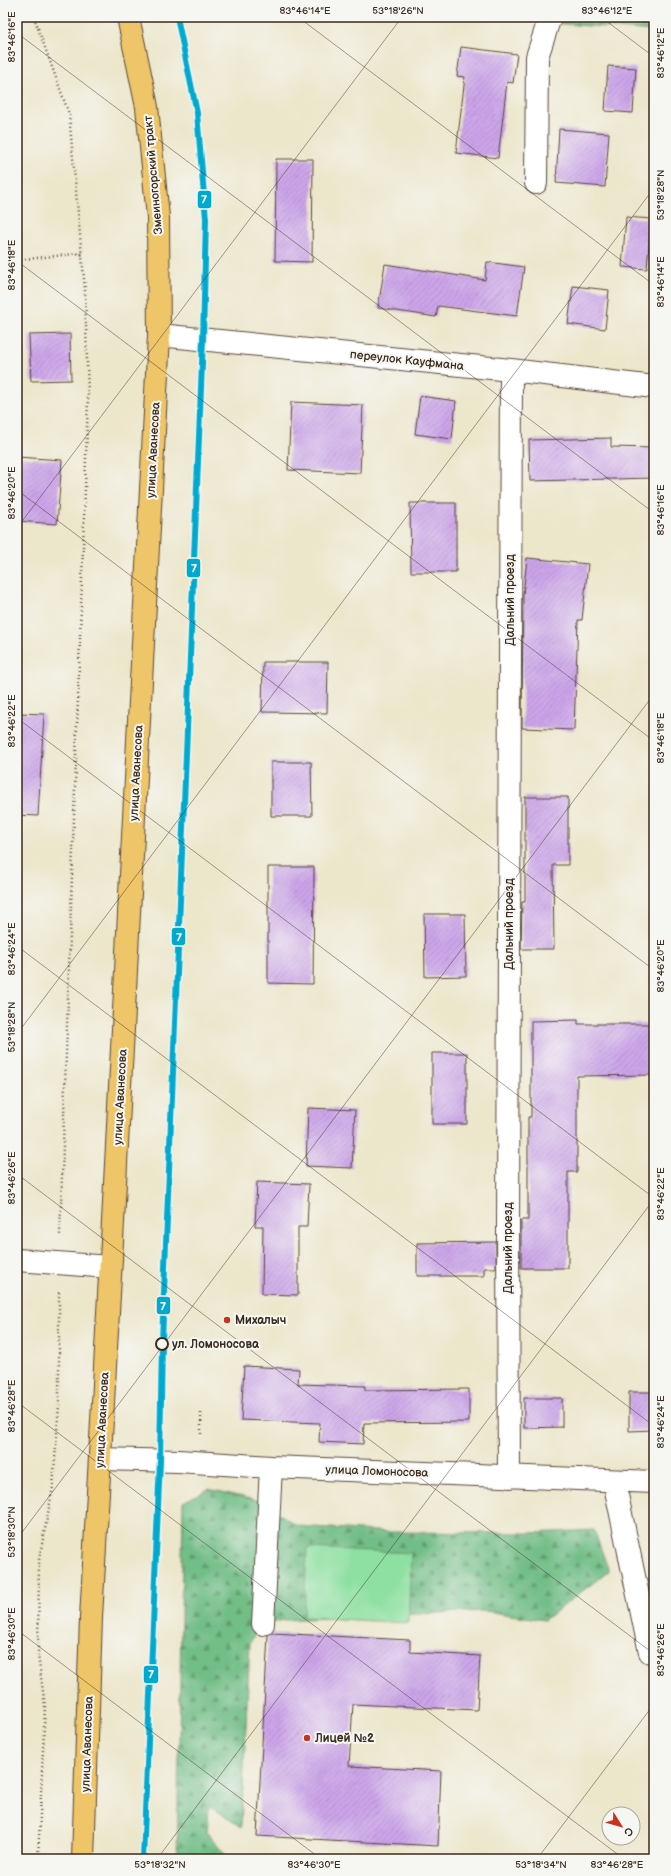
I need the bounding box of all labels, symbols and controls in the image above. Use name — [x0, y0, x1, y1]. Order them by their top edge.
text: 83°46'14"E — [279, 5, 331, 17]
text: 53°18'26"N — [372, 5, 424, 17]
text: 83°46'12"E — [582, 5, 633, 17]
text: 83°46'16"E — [6, 11, 18, 63]
text: 83°46'12"E — [655, 27, 667, 78]
street label: Змеиногорский тракт — [141, 114, 166, 235]
text: 53°18'28"N — [655, 169, 667, 221]
line badge: 7 — [197, 190, 212, 209]
text: 7 — [201, 193, 207, 206]
text: 83°46'18"E — [6, 239, 18, 290]
text: 83°46'14"E — [655, 256, 667, 308]
street label: переулок Кауфмана — [349, 347, 465, 374]
street label: улица Аванесова — [143, 402, 164, 498]
text: 83°46'20"E — [6, 466, 18, 519]
text: 83°46'16"E — [655, 484, 667, 536]
street label: Дальний проезд — [503, 553, 518, 646]
line badge: 7 — [186, 558, 201, 578]
text: 7 — [191, 562, 197, 575]
text: 83°46'22"E — [6, 694, 18, 747]
text: 83°46'18"E — [655, 712, 667, 763]
street label: улица Аванесова — [126, 725, 147, 821]
street label: Дальний проезд — [502, 877, 517, 970]
text: 83°46'24"E — [6, 922, 18, 976]
line badge: 7 — [171, 927, 186, 946]
text: 7 — [176, 931, 182, 944]
text: 83°46'20"E — [655, 939, 667, 992]
text: 53°18'28"N — [6, 1001, 18, 1053]
street label: улица Аванесова — [110, 1049, 131, 1145]
text: 83°46'26"E — [6, 1151, 18, 1205]
text: 83°46'22"E — [655, 1167, 667, 1220]
street label: Дальний проезд — [501, 1201, 516, 1294]
line badge: 7 — [156, 1296, 171, 1315]
text: 7 — [160, 1300, 166, 1313]
place label: Михалыч — [235, 1313, 286, 1328]
marker: Михалыч — [222, 1315, 232, 1325]
marker: ул. Ломоносова — [155, 1337, 169, 1351]
place label: ул. Ломоносова — [172, 1337, 260, 1352]
street label: улица Аванесова — [92, 1372, 113, 1468]
text: 83°46'28"E — [6, 1379, 18, 1432]
text: 83°46'24"E — [655, 1395, 667, 1449]
street label: улица Ломоносова — [325, 1462, 429, 1481]
text: 53°18'30"N — [6, 1506, 18, 1558]
text: 83°46'30"E — [6, 1607, 18, 1661]
text: 83°46'26"E — [655, 1623, 667, 1677]
line badge: 7 — [143, 1665, 159, 1684]
text: 7 — [148, 1668, 154, 1681]
street label: улица Аванесова — [78, 1696, 97, 1792]
place label: Лицей №2 — [314, 1731, 375, 1746]
marker: Лицей №2 — [302, 1733, 312, 1743]
north arrow — [601, 1806, 641, 1846]
text: С — [621, 1825, 636, 1839]
text: 53°18'32"N — [134, 1859, 186, 1871]
text: 83°46'30"E — [287, 1859, 341, 1871]
text: 53°18'34"N — [515, 1859, 567, 1871]
text: 83°46'28"E — [591, 1859, 644, 1871]

